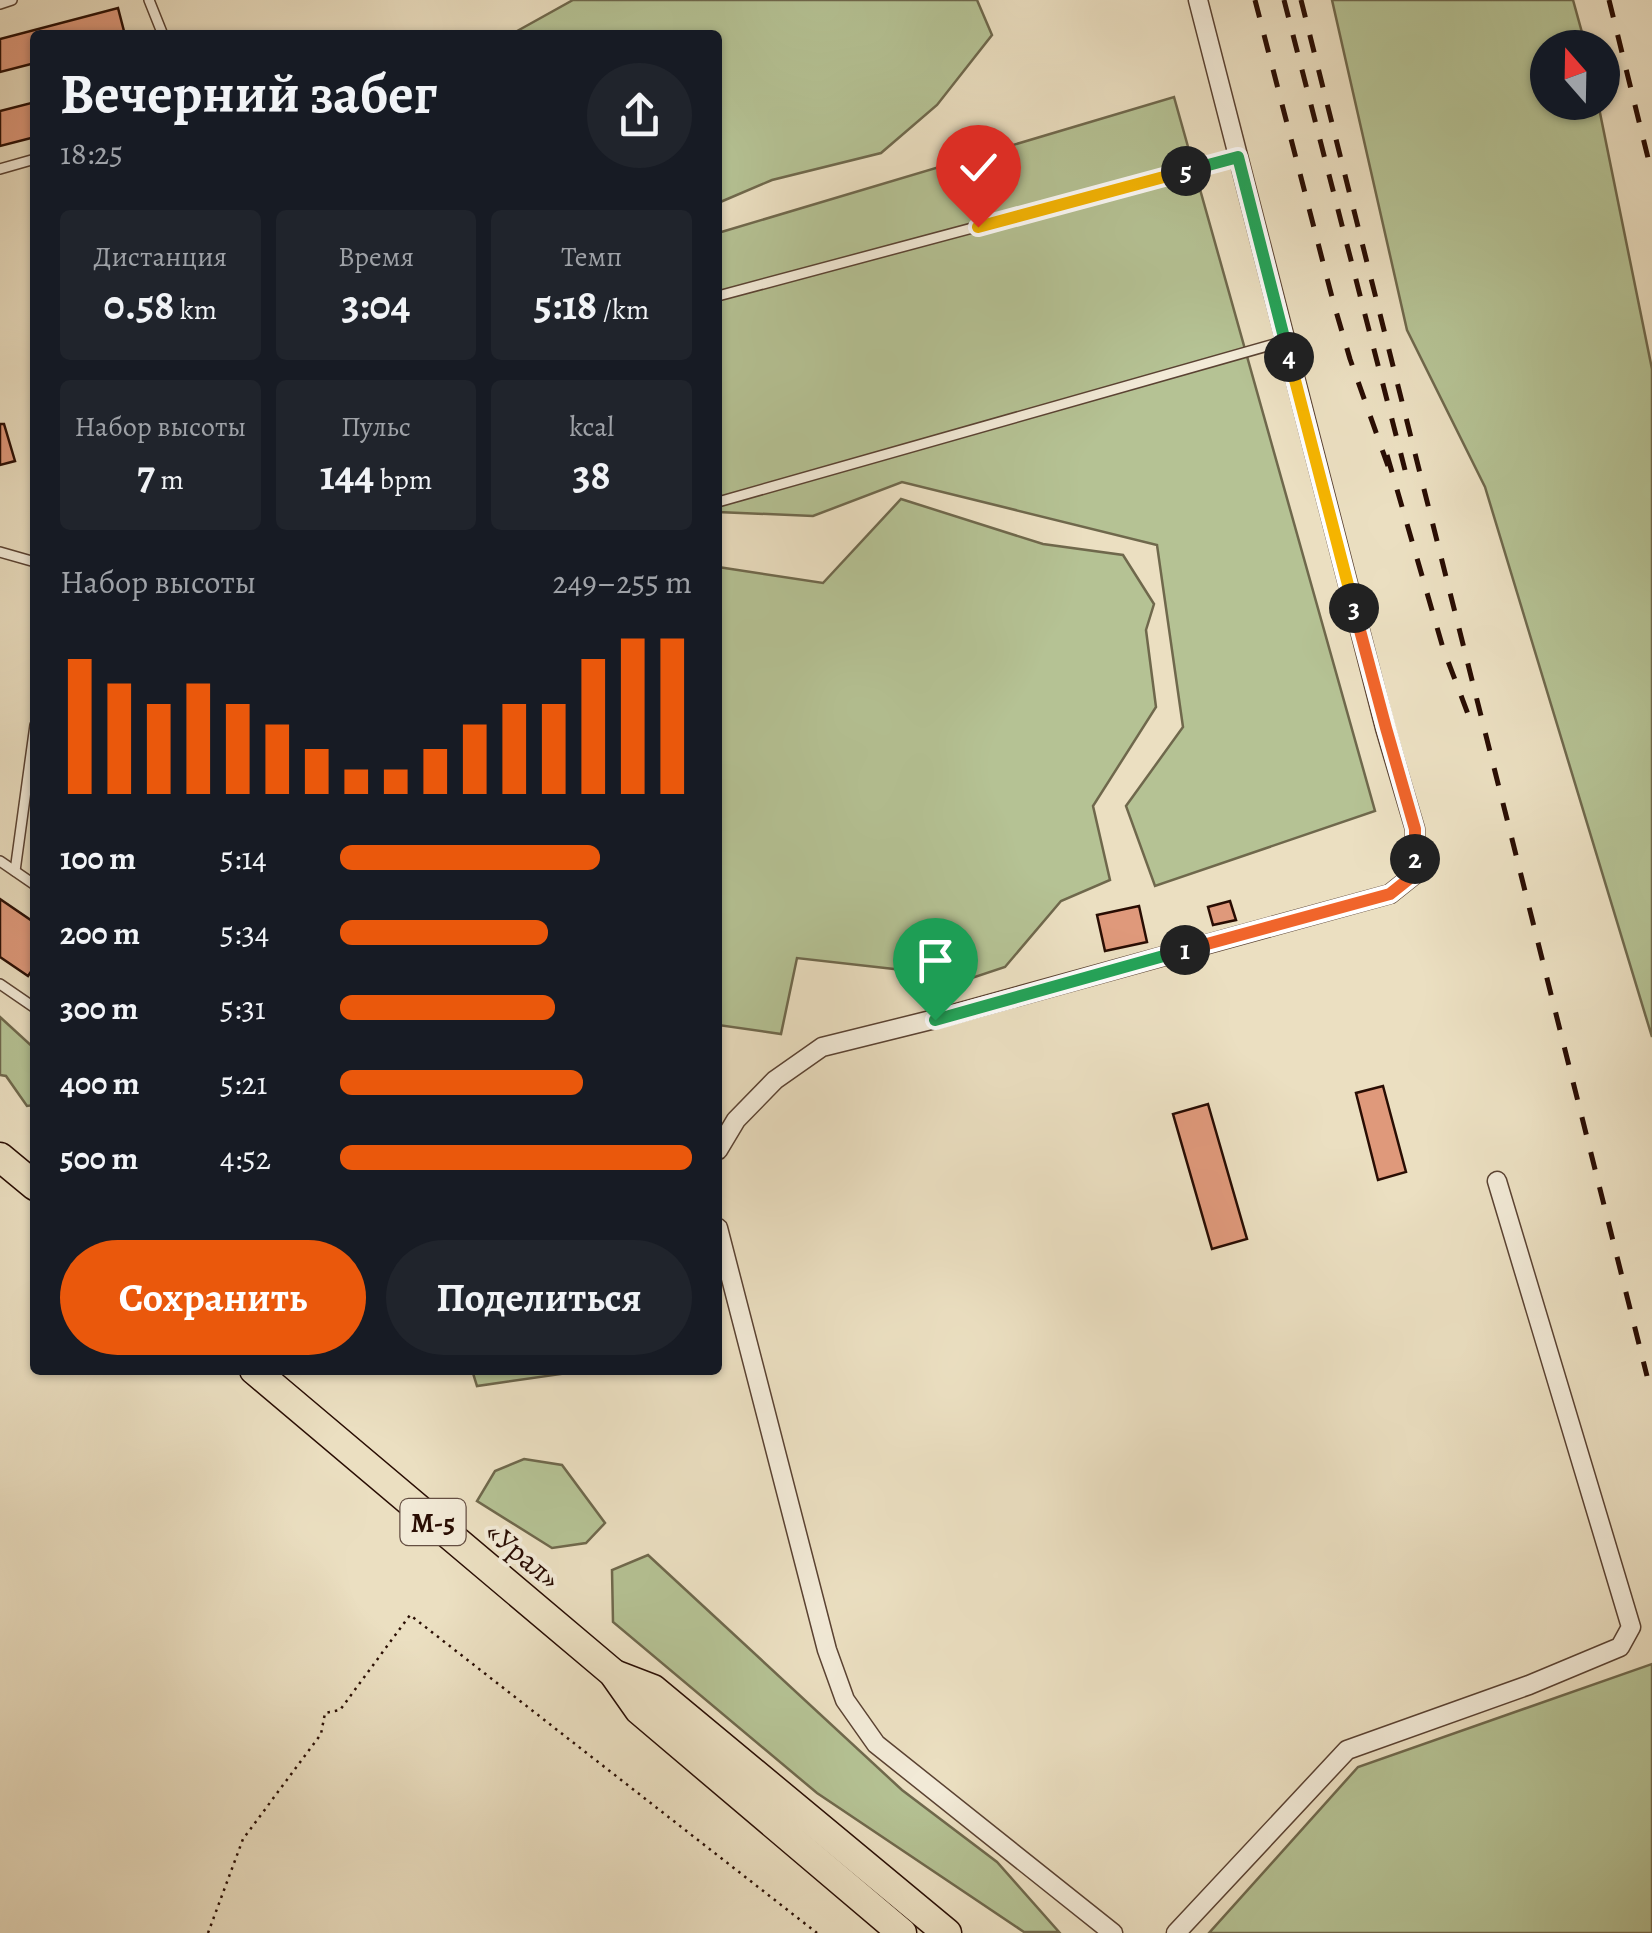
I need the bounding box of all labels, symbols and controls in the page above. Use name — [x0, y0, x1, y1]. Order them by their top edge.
north arrow — [1530, 30, 1620, 120]
map controls — [1530, 30, 1620, 120]
text: Вечерний забег — [60, 56, 438, 131]
button: share — [587, 63, 692, 168]
pin — [936, 125, 1021, 228]
text: 18:25 — [60, 131, 123, 175]
icon: check — [951, 140, 1006, 195]
pin: 5 — [1161, 146, 1211, 196]
text: 5 — [1180, 152, 1192, 190]
text: Дистанция — [94, 238, 227, 276]
text: Время — [338, 238, 414, 276]
text: Темп — [561, 238, 622, 276]
text: 0.58 — [104, 276, 174, 333]
text: 3:04 — [342, 276, 410, 333]
text: 5:18 — [534, 276, 597, 333]
text: km — [174, 291, 217, 329]
text: /km — [597, 291, 649, 329]
pin: 4 — [1264, 332, 1314, 382]
text: 4 — [1282, 338, 1296, 376]
text: Набор высоты — [75, 408, 246, 446]
text: Пульс — [341, 408, 411, 446]
text: kcal — [569, 408, 614, 446]
text: 7 — [137, 446, 155, 503]
text: 144 — [320, 446, 374, 503]
text: 38 — [573, 446, 611, 503]
text: m — [155, 461, 184, 499]
text: bpm — [374, 461, 432, 499]
text: Набор высоты — [60, 560, 256, 604]
text: 249–255 m — [553, 560, 692, 604]
pin: 3 — [1329, 583, 1379, 633]
text: 3 — [1348, 589, 1360, 627]
pin: 2 — [1390, 834, 1440, 884]
text: 100 m — [60, 836, 136, 880]
text: 5:14 — [220, 836, 267, 880]
text: 2 — [1408, 840, 1422, 878]
text: 200 m — [60, 911, 140, 955]
text: 5:34 — [220, 911, 269, 955]
pin — [893, 918, 978, 1021]
pin: 1 — [1160, 925, 1210, 975]
text: 1 — [1180, 931, 1190, 969]
icon: arrive — [908, 933, 963, 988]
text: 300 m — [60, 986, 138, 1030]
text: 5:31 — [220, 986, 266, 1030]
text: 400 m — [60, 1061, 140, 1105]
text: 5:21 — [220, 1061, 268, 1105]
text: 500 m — [60, 1136, 138, 1180]
text: 4:52 — [220, 1136, 271, 1180]
button: Сохранить — [60, 1240, 366, 1355]
button: Поделиться — [386, 1240, 692, 1355]
road number: М-5 — [400, 1499, 466, 1545]
street label: «Урал» — [477, 1512, 569, 1598]

